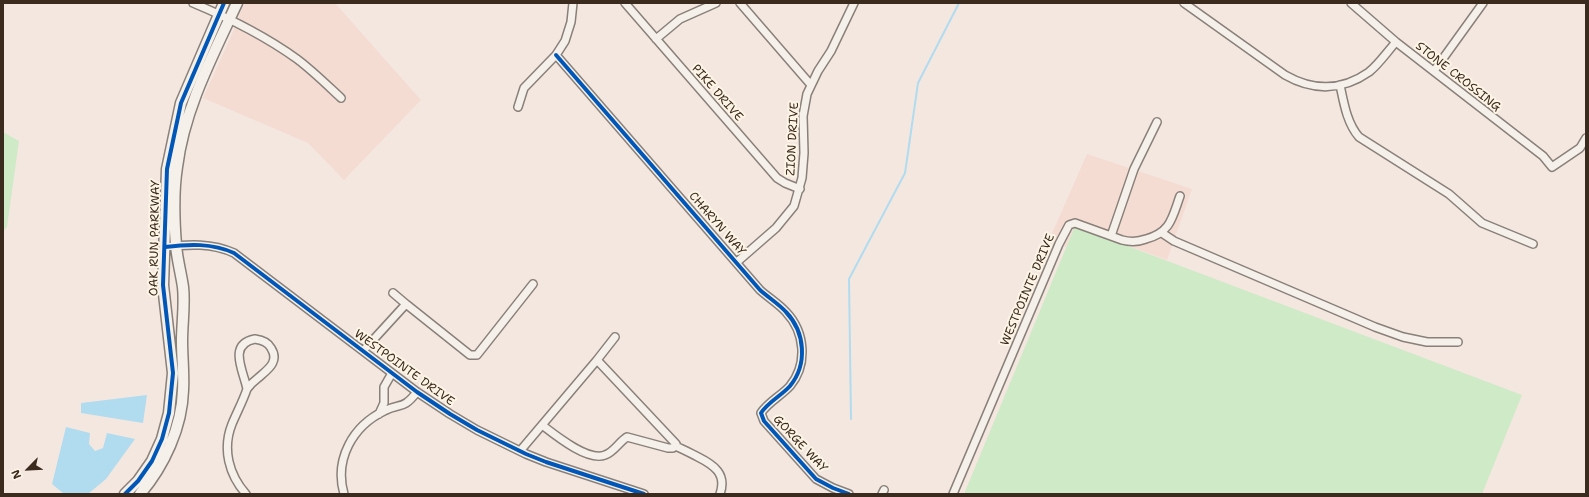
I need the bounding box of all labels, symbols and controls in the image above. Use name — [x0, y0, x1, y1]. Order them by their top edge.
street label: STONE CROSSING — [1412, 39, 1504, 115]
street label: PIKE DRIVE — [688, 62, 746, 124]
street label: ZION DRIVE — [784, 102, 802, 176]
street label: OAK RUN PARKWAY — [147, 180, 163, 296]
street label: CHARYN WAY — [685, 189, 749, 259]
street label: WESTPOINTE DRIVE — [998, 232, 1058, 348]
street label: WESTPOINTE DRIVE — [351, 327, 457, 409]
street label: GORGE WAY — [770, 412, 830, 476]
north arrow — [8, 449, 48, 489]
text: N — [8, 467, 25, 481]

